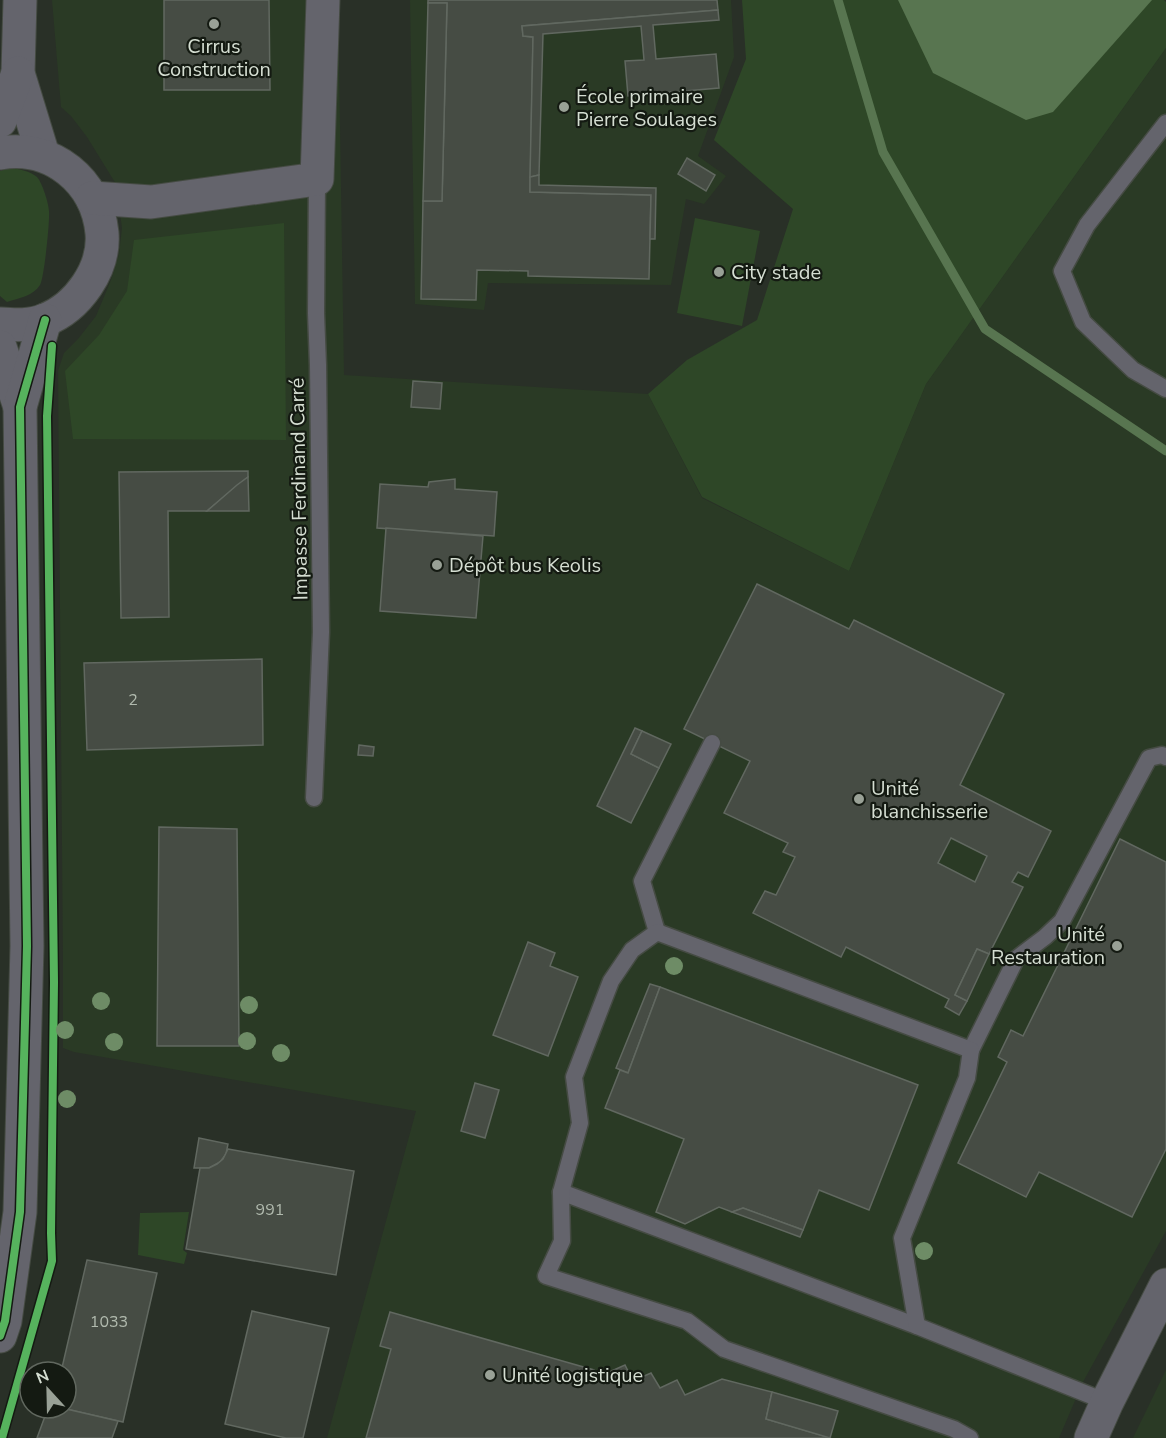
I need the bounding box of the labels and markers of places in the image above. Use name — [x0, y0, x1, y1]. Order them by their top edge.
marker: Cirrus Construction — [207, 17, 221, 31]
place label: Cirrus Construction — [157, 33, 271, 83]
place label: École primaire Pierre Soulages — [576, 83, 717, 133]
marker: École primaire Pierre Soulages — [557, 100, 571, 114]
place label: City stade — [731, 259, 821, 286]
marker: City stade — [712, 265, 726, 279]
place label: Dépôt bus Keolis — [449, 552, 601, 579]
marker: Dépôt bus Keolis — [430, 558, 444, 572]
place label: Unité blanchisserie — [871, 775, 988, 825]
marker: Unité blanchisserie — [852, 792, 866, 806]
place label: Unité Restauration — [991, 921, 1105, 971]
marker: Unité Restauration — [1110, 939, 1124, 953]
place label: Unité logistique — [502, 1362, 643, 1389]
marker: Unité logistique — [483, 1368, 497, 1382]

